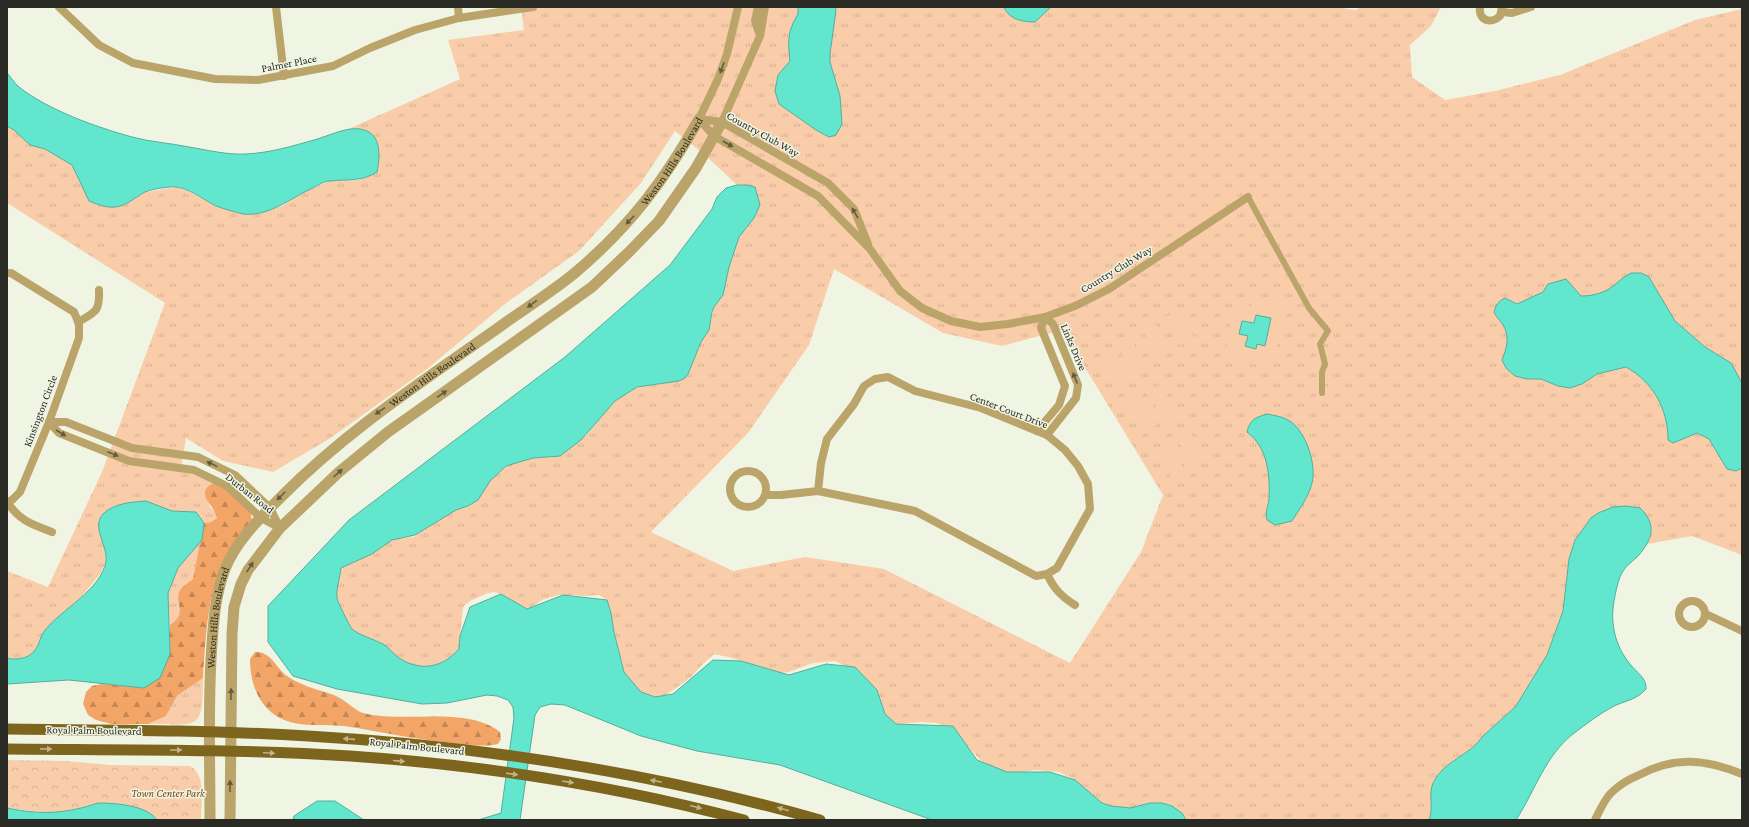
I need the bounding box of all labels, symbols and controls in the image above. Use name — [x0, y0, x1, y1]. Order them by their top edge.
street label: Palmer Place — [260, 52, 318, 74]
one-way arrow — [719, 62, 725, 74]
street label: Country Club Way — [724, 109, 802, 160]
street label: Weston Hills Boulevard — [638, 115, 705, 207]
one-way arrow — [722, 140, 734, 147]
one-way arrow — [852, 207, 859, 219]
one-way arrow — [625, 215, 635, 225]
street label: Country Club Way — [1078, 243, 1155, 296]
one-way arrow — [526, 300, 537, 308]
street label: Links Drive — [1059, 322, 1089, 372]
street label: Weston Hills Boulevard — [387, 340, 478, 409]
one-way arrow — [1072, 372, 1078, 384]
street label: Kinsington Circle — [21, 373, 60, 449]
one-way arrow — [436, 390, 447, 398]
street label: Center Court Drive — [968, 390, 1050, 430]
one-way arrow — [374, 407, 385, 415]
one-way arrow — [56, 429, 67, 436]
one-way arrow — [107, 452, 119, 458]
one-way arrow — [207, 461, 218, 467]
one-way arrow — [333, 468, 343, 477]
street label: Durban Road — [223, 470, 277, 516]
one-way arrow — [276, 491, 286, 501]
one-way arrow — [246, 562, 254, 573]
street label: Weston Hills Boulevard — [205, 565, 231, 669]
one-way arrow — [228, 687, 234, 700]
street label: Royal Palm Boulevard — [46, 723, 142, 738]
one-way arrow — [343, 735, 355, 742]
street label: Royal Palm Boulevard — [369, 735, 465, 758]
one-way arrow — [40, 746, 53, 752]
one-way arrow — [170, 747, 183, 753]
one-way arrow — [263, 749, 275, 756]
one-way arrow — [393, 757, 405, 764]
one-way arrow — [506, 771, 518, 777]
one-way arrow — [650, 777, 662, 783]
one-way arrow — [227, 779, 233, 792]
one-way arrow — [562, 779, 574, 785]
park label: Town Center Park — [131, 787, 206, 799]
one-way arrow — [690, 804, 702, 810]
one-way arrow — [776, 806, 788, 812]

